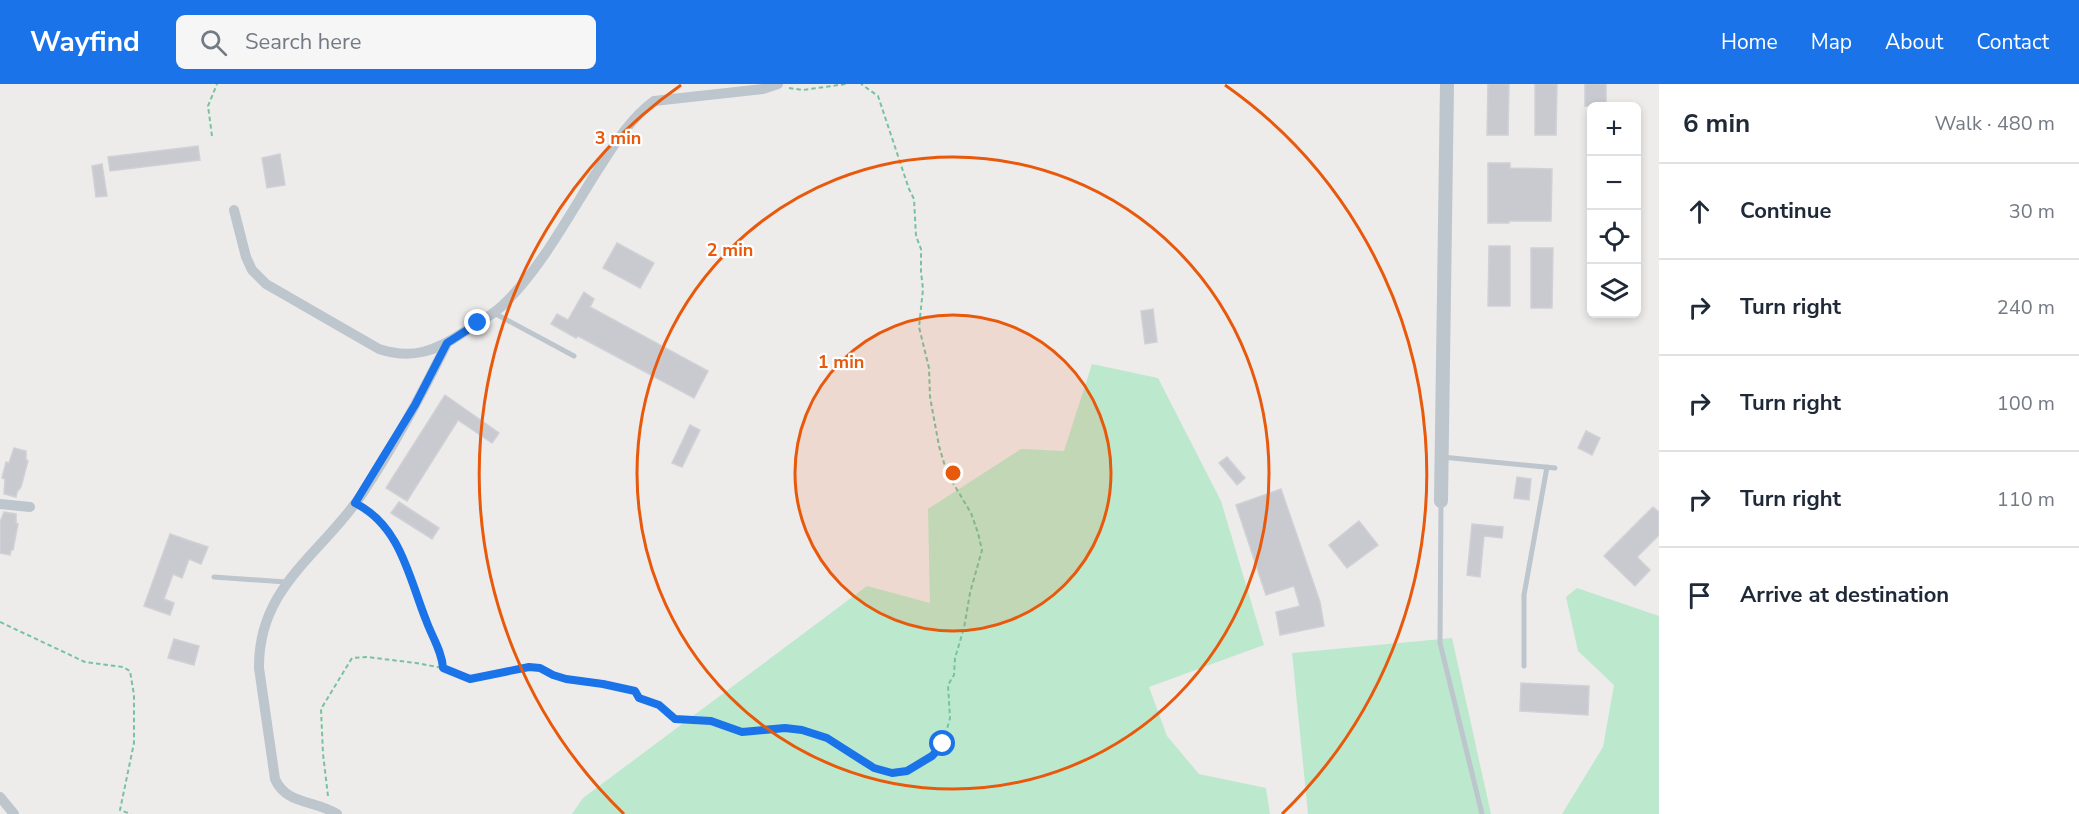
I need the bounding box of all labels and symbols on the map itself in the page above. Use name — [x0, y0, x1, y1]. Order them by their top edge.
text: 3 min — [595, 126, 641, 150]
text: 2 min — [707, 238, 753, 262]
route end — [464, 309, 490, 335]
text: 1 min — [818, 350, 864, 374]
centre of rings — [943, 463, 963, 483]
route start — [929, 730, 955, 756]

